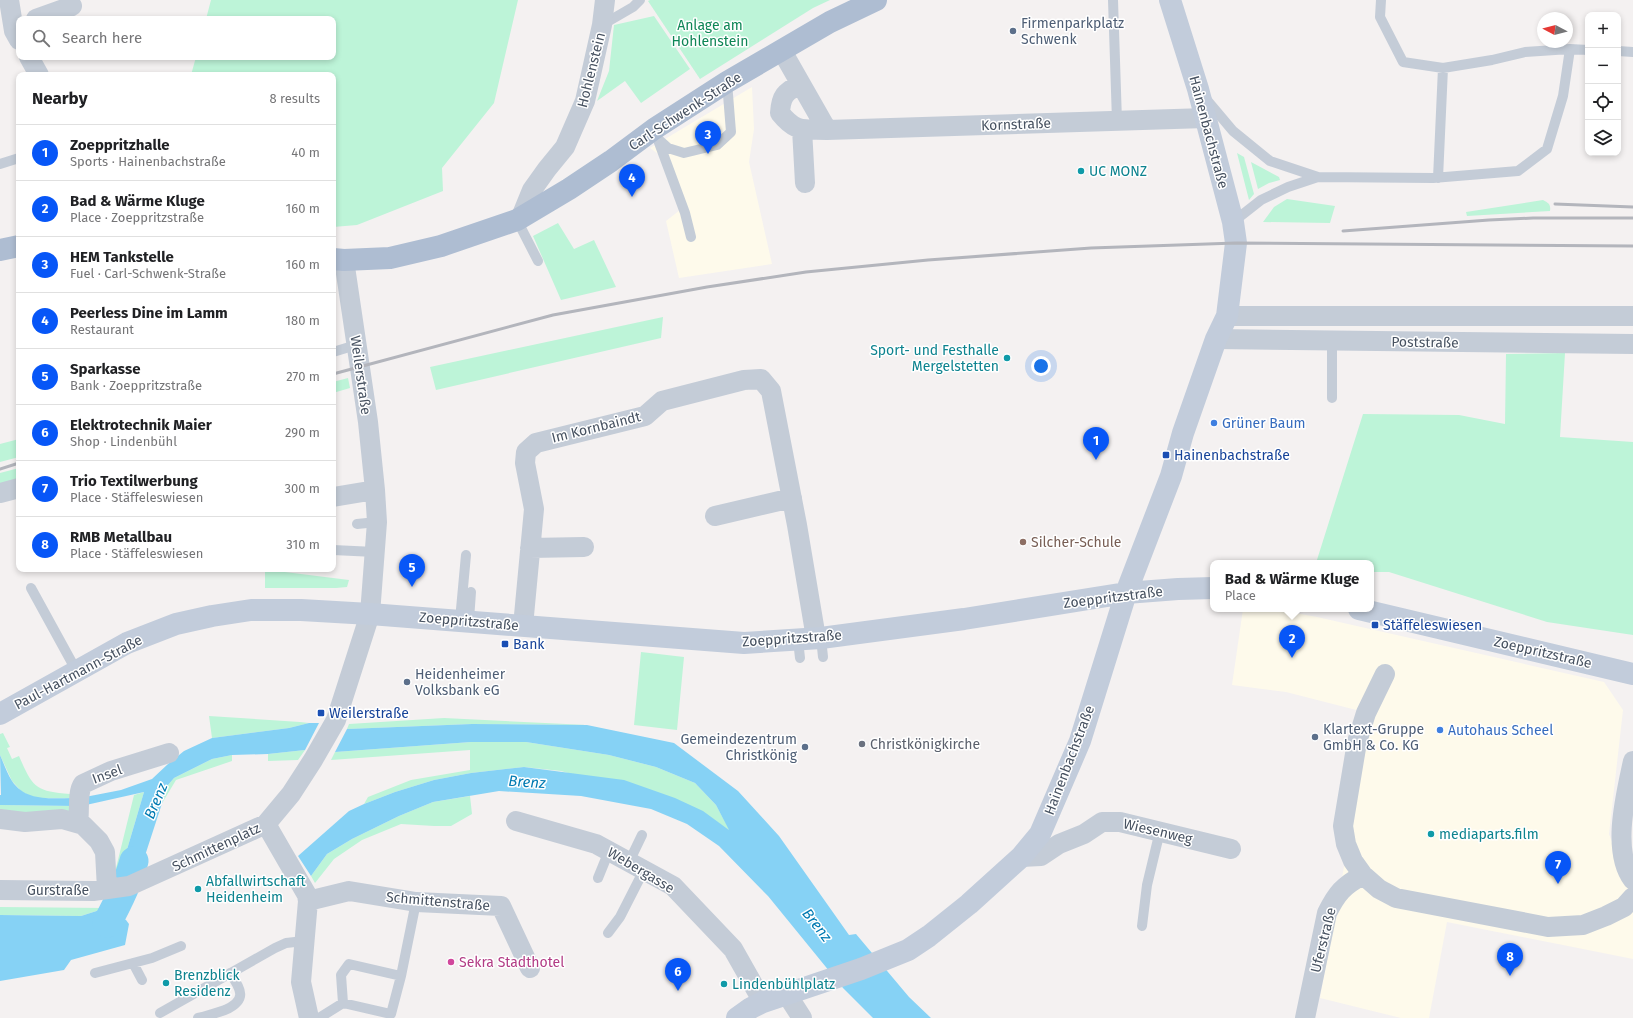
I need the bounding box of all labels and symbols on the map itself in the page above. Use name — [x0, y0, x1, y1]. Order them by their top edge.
north arrow — [1537, 12, 1573, 48]
place label: Firmenparkplatz Schwenk — [1021, 15, 1124, 48]
park label: Anlage am Hohlenstein — [672, 17, 748, 50]
marker: Firmenparkplatz Schwenk — [1008, 26, 1018, 36]
street label: Hohlenstein — [574, 31, 609, 110]
street label: Carl-Schwenk-Straße — [626, 69, 745, 154]
street label: Hainenbachstraße — [1185, 74, 1232, 190]
street label: Kornstraße — [981, 115, 1051, 134]
pin: 3 — [695, 121, 721, 154]
place label: UC MONZ — [1089, 163, 1147, 180]
pin: 4 — [619, 164, 645, 197]
marker: UC MONZ — [1076, 166, 1086, 176]
street label: Poststraße — [1391, 333, 1459, 352]
street label: Weilerstraße — [347, 334, 374, 416]
place label: Sport- und Festhalle Mergelstetten — [870, 342, 999, 375]
marker: Sport- und Festhalle Mergelstetten — [1002, 353, 1012, 363]
your location — [1031, 356, 1051, 376]
street label: Im Kornbaindt — [550, 408, 643, 447]
place label: Grüner Baum — [1222, 415, 1306, 432]
marker: Grüner Baum — [1209, 418, 1219, 428]
pin: 1 — [1083, 427, 1109, 460]
place label: Hainenbachstraße — [1174, 447, 1290, 464]
marker: Hainenbachstraße — [1161, 450, 1171, 460]
place label: Silcher-Schule — [1031, 534, 1122, 551]
marker: Silcher-Schule — [1018, 537, 1028, 547]
pin: 5 — [399, 554, 425, 587]
street label: Zoeppritzstraße — [1062, 583, 1164, 612]
street label: Zoeppritzstraße — [418, 609, 519, 634]
place label: Stäffeleswiesen — [1383, 617, 1482, 634]
marker: Stäffeleswiesen — [1370, 620, 1380, 630]
pin: 2 — [1279, 625, 1305, 658]
street label: Zoeppritzstraße — [742, 627, 842, 650]
street label: Paul-Hartmann-Straße — [11, 631, 145, 713]
street label: Zoeppritzstraße — [1492, 633, 1593, 672]
place label: Bank — [513, 636, 545, 653]
marker: Bank — [500, 639, 510, 649]
place label: Heidenheimer Volksbank eG — [415, 666, 506, 699]
marker: Heidenheimer Volksbank eG — [402, 677, 412, 687]
street label: Hainenbachstraße — [1041, 703, 1098, 817]
place label: Weilerstraße — [329, 705, 409, 722]
marker: Weilerstraße — [316, 708, 326, 718]
place label: Klartext-Gruppe GmbH & Co. KG — [1323, 721, 1424, 754]
place label: Autohaus Scheel — [1448, 722, 1553, 739]
marker: Autohaus Scheel — [1435, 725, 1445, 735]
place label: Gemeindezentrum Christkönig — [680, 731, 798, 764]
marker: Klartext-Gruppe GmbH & Co. KG — [1310, 732, 1320, 742]
place label: Christkönigkirche — [870, 736, 980, 753]
marker: Christkönigkirche — [857, 739, 867, 749]
marker: Gemeindezentrum Christkönig — [800, 742, 810, 752]
street label: Insel — [90, 761, 124, 788]
water label: Brenz — [508, 772, 547, 792]
water label: Brenz — [140, 780, 172, 822]
street label: Wiesenweg — [1122, 815, 1195, 848]
street label: Schmittenplatz — [169, 820, 263, 875]
place label: mediaparts.film — [1439, 826, 1539, 843]
marker: mediaparts.film — [1426, 829, 1436, 839]
street label: Webergasse — [604, 844, 677, 897]
pin: 7 — [1545, 851, 1571, 884]
place label: Abfallwirtschaft Heidenheim — [206, 873, 307, 906]
street label: Gurstraße — [27, 882, 89, 899]
marker: Abfallwirtschaft Heidenheim — [193, 884, 203, 894]
street label: Schmittenstraße — [385, 888, 491, 915]
water label: Brenz — [798, 905, 836, 946]
street label: Uferstraße — [1307, 906, 1340, 975]
pin: 8 — [1497, 943, 1523, 976]
place label: Sekra Stadthotel — [459, 954, 564, 971]
marker: Sekra Stadthotel — [446, 957, 456, 967]
pin: 6 — [665, 958, 691, 991]
place label: Brenzblick Residenz — [174, 967, 241, 1000]
place label: Lindenbühlplatz — [732, 976, 835, 993]
marker: Brenzblick Residenz — [161, 978, 171, 988]
marker: Lindenbühlplatz — [719, 979, 729, 989]

